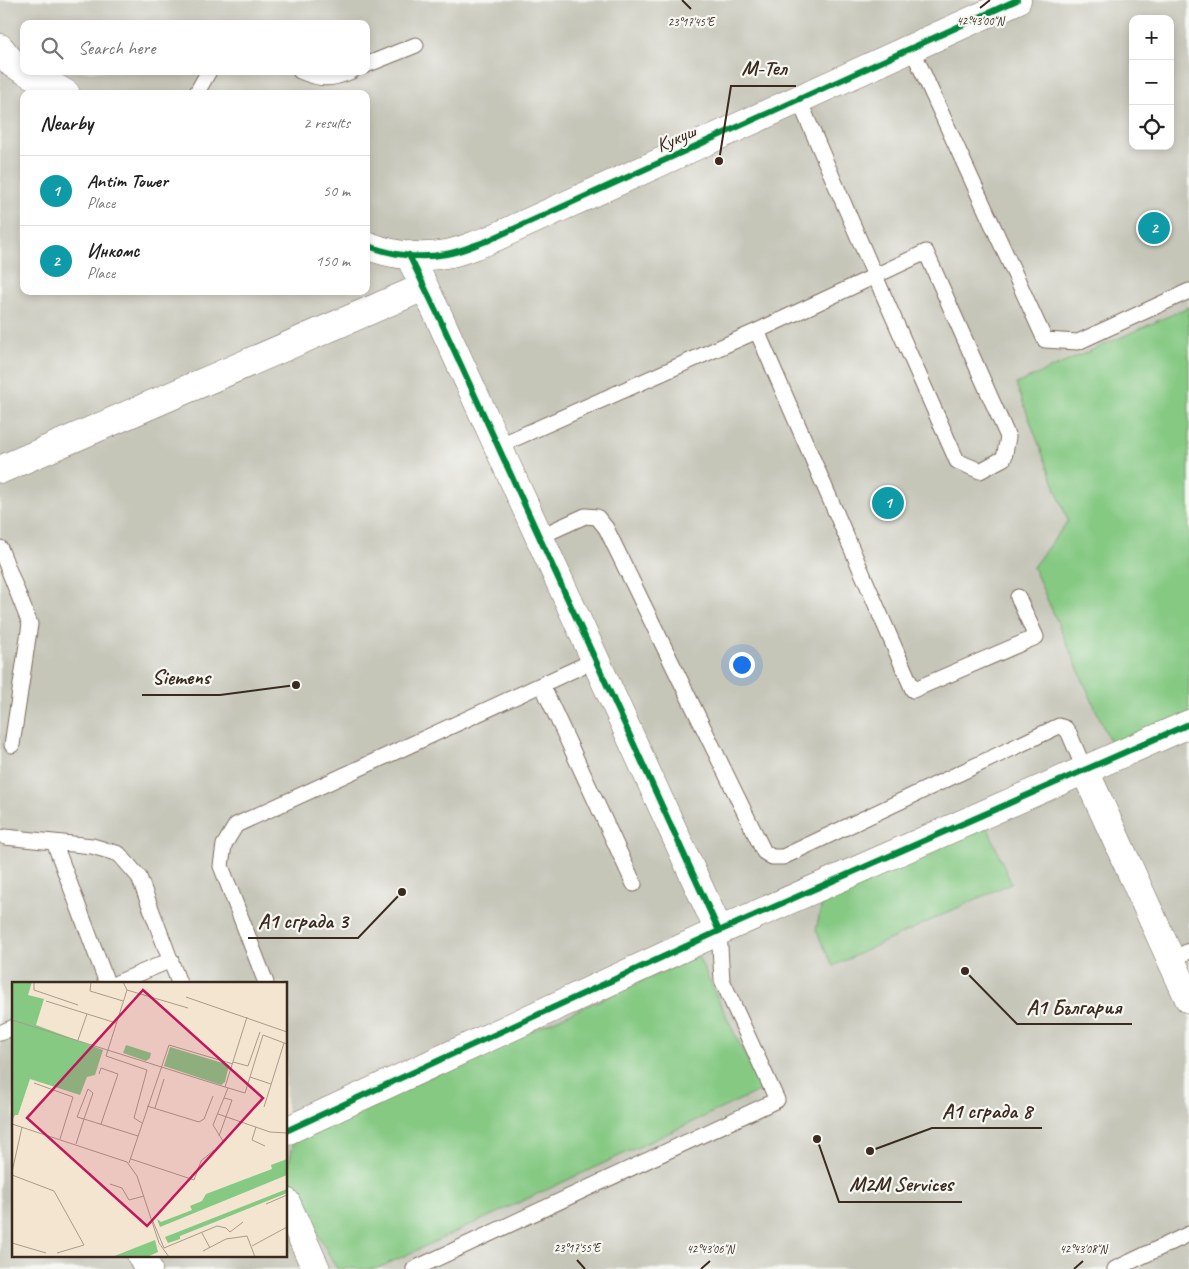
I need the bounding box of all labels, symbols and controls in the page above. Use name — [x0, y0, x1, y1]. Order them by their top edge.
text: 42°43'00"N — [956, 13, 1005, 29]
text: 23°17'45"E — [668, 14, 716, 30]
map controls — [1129, 15, 1174, 150]
button: + — [1129, 15, 1174, 60]
search box — [20, 20, 370, 75]
icon: search — [38, 34, 66, 62]
text: Search here — [78, 36, 155, 60]
callout: М-Тел — [731, 50, 796, 86]
text: М-Тел — [742, 55, 788, 81]
button: − — [1129, 60, 1174, 105]
button: locate — [1129, 105, 1174, 150]
text: Nearby — [40, 110, 93, 136]
text: 2 results — [303, 113, 350, 133]
street label: Кукуш — [652, 118, 701, 158]
text: Antim Tower — [87, 169, 168, 193]
text: 1 — [52, 181, 60, 201]
text: 50 m — [323, 181, 350, 201]
text: Place — [87, 193, 115, 213]
pin: 2 — [1138, 209, 1170, 247]
text: Инкомс — [87, 239, 139, 263]
text: 2 — [52, 251, 60, 271]
text: 150 m — [316, 251, 350, 271]
text: Place — [87, 263, 115, 283]
pin: 1 — [872, 484, 904, 522]
your location — [729, 652, 755, 678]
callout: Siemens — [142, 659, 220, 695]
text: Siemens — [152, 664, 213, 690]
callout: А1 сграда 3 — [248, 902, 358, 938]
text: А1 сграда 3 — [258, 908, 350, 934]
inset map — [12, 982, 288, 1256]
callout: А1 България — [1017, 988, 1132, 1024]
text: А1 България — [1027, 994, 1123, 1020]
callout: А1 сграда 8 — [932, 1092, 1042, 1128]
text: А1 сграда 8 — [942, 1098, 1034, 1124]
callout: M2M Services — [839, 1166, 962, 1202]
text: M2M Services — [849, 1171, 955, 1197]
text: 23°17'55"E — [554, 1240, 602, 1256]
text: 42°43'06"N — [686, 1241, 735, 1257]
text: 42°43'08"N — [1059, 1241, 1108, 1257]

